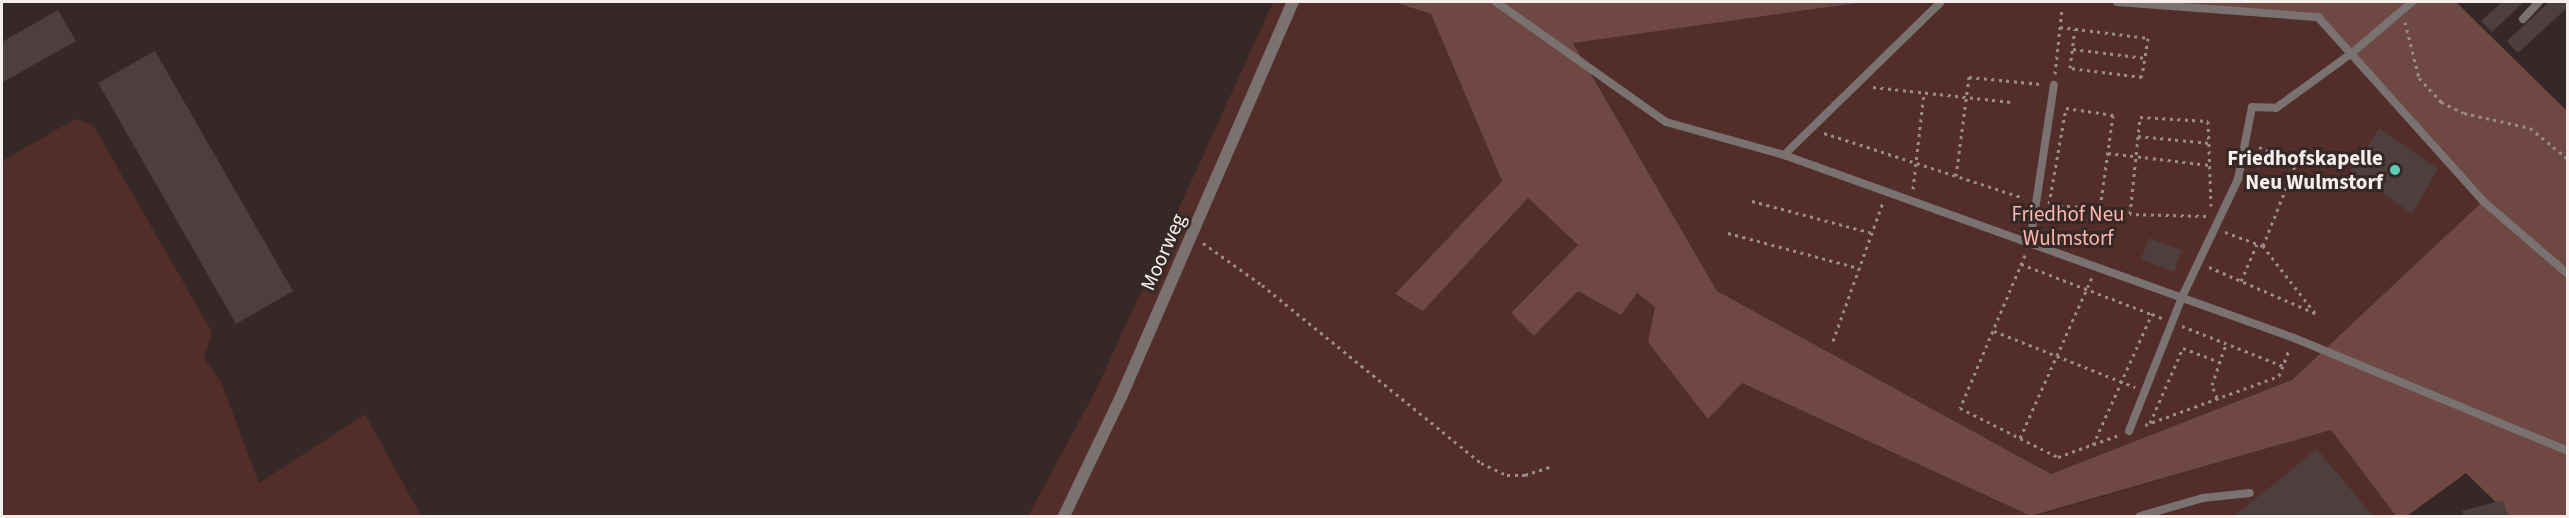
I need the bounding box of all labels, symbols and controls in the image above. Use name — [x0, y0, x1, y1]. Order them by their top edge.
place label: Friedhofskapelle Neu Wulmstorf — [2227, 145, 2383, 195]
marker: Friedhofskapelle Neu Wulmstorf — [2388, 163, 2402, 177]
park label: Friedhof Neu Wulmstorf — [2012, 201, 2124, 251]
street label: Moorweg — [1135, 210, 1191, 294]

